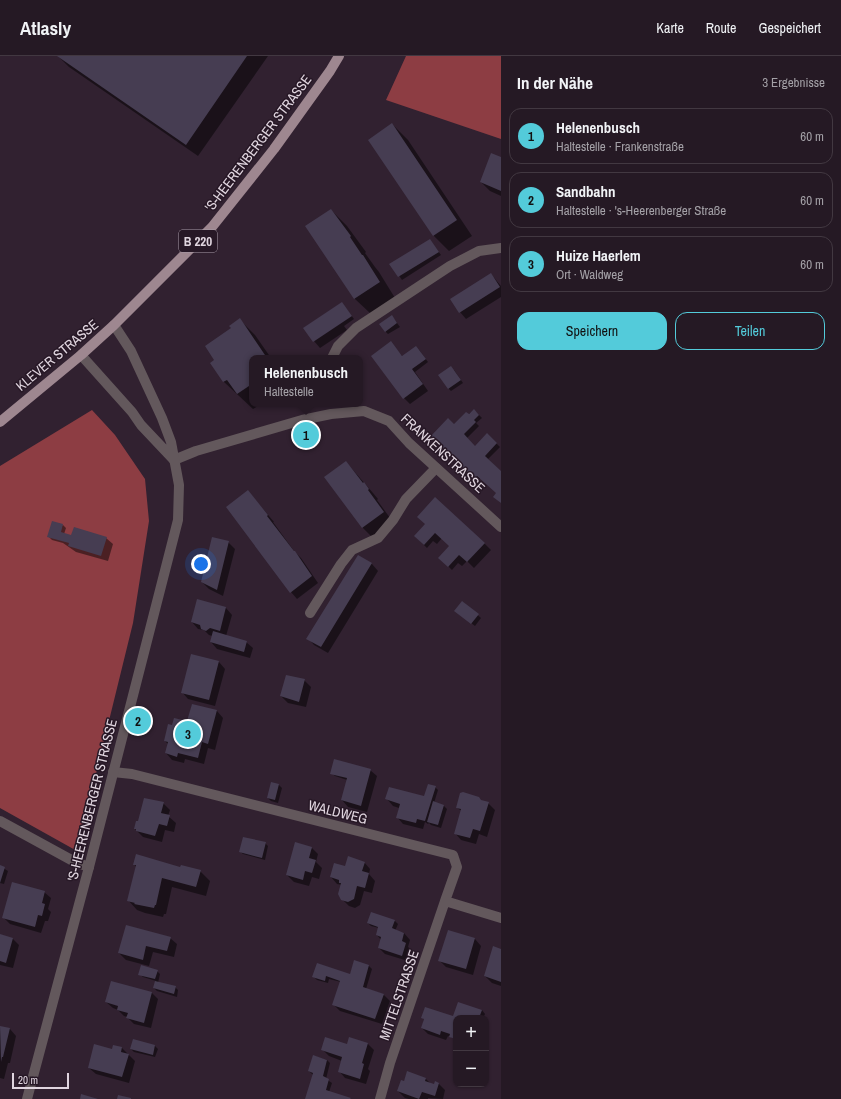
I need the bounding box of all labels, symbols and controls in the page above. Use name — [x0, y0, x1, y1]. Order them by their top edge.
text: Atlasly — [20, 15, 71, 41]
text: Karte — [656, 19, 684, 37]
text: Route — [706, 19, 736, 37]
text: Gespeichert — [758, 19, 821, 37]
street label: 'S-HEERENBERGER STRASSE — [201, 71, 315, 215]
text: In der Nähe — [517, 71, 593, 94]
text: 3 Ergebnisse — [762, 74, 825, 91]
text: Helenenbusch — [556, 117, 640, 138]
text: 1 — [528, 128, 534, 145]
text: 60 m — [800, 128, 824, 145]
text: Haltestelle · Frankenstraße — [556, 138, 684, 155]
text: Sandbahn — [556, 181, 615, 202]
text: 2 — [528, 192, 534, 209]
text: 60 m — [800, 192, 824, 209]
text: Haltestelle · 's-Heerenberger Straße — [556, 202, 726, 219]
road number: B 220 — [179, 230, 217, 252]
text: Huize Haerlem — [556, 245, 641, 266]
text: 3 — [528, 256, 534, 273]
text: 60 m — [800, 256, 824, 273]
text: Ort · Waldweg — [556, 266, 623, 283]
button: Speichern — [517, 312, 667, 350]
button: Teilen — [675, 312, 825, 350]
street label: KLEVER STRASSE — [12, 315, 102, 395]
popup — [249, 355, 363, 407]
text: Helenenbusch — [264, 362, 348, 383]
text: Haltestelle — [264, 383, 314, 400]
street label: FRANKENSTRASSE — [397, 409, 489, 497]
pin: 1 — [293, 420, 319, 450]
your location — [191, 554, 211, 574]
pin: 2 — [125, 706, 151, 736]
street label: 'S-HEERENBERGER STRASSE — [63, 717, 121, 883]
pin: 3 — [175, 719, 201, 749]
street label: WALDWEG — [307, 796, 369, 828]
street label: MITTELSTRASSE — [375, 947, 423, 1043]
map controls — [453, 1015, 489, 1087]
button: + — [453, 1015, 489, 1051]
button: − — [453, 1051, 489, 1087]
scale bar — [12, 1071, 69, 1090]
text: 20 m — [18, 1073, 38, 1087]

